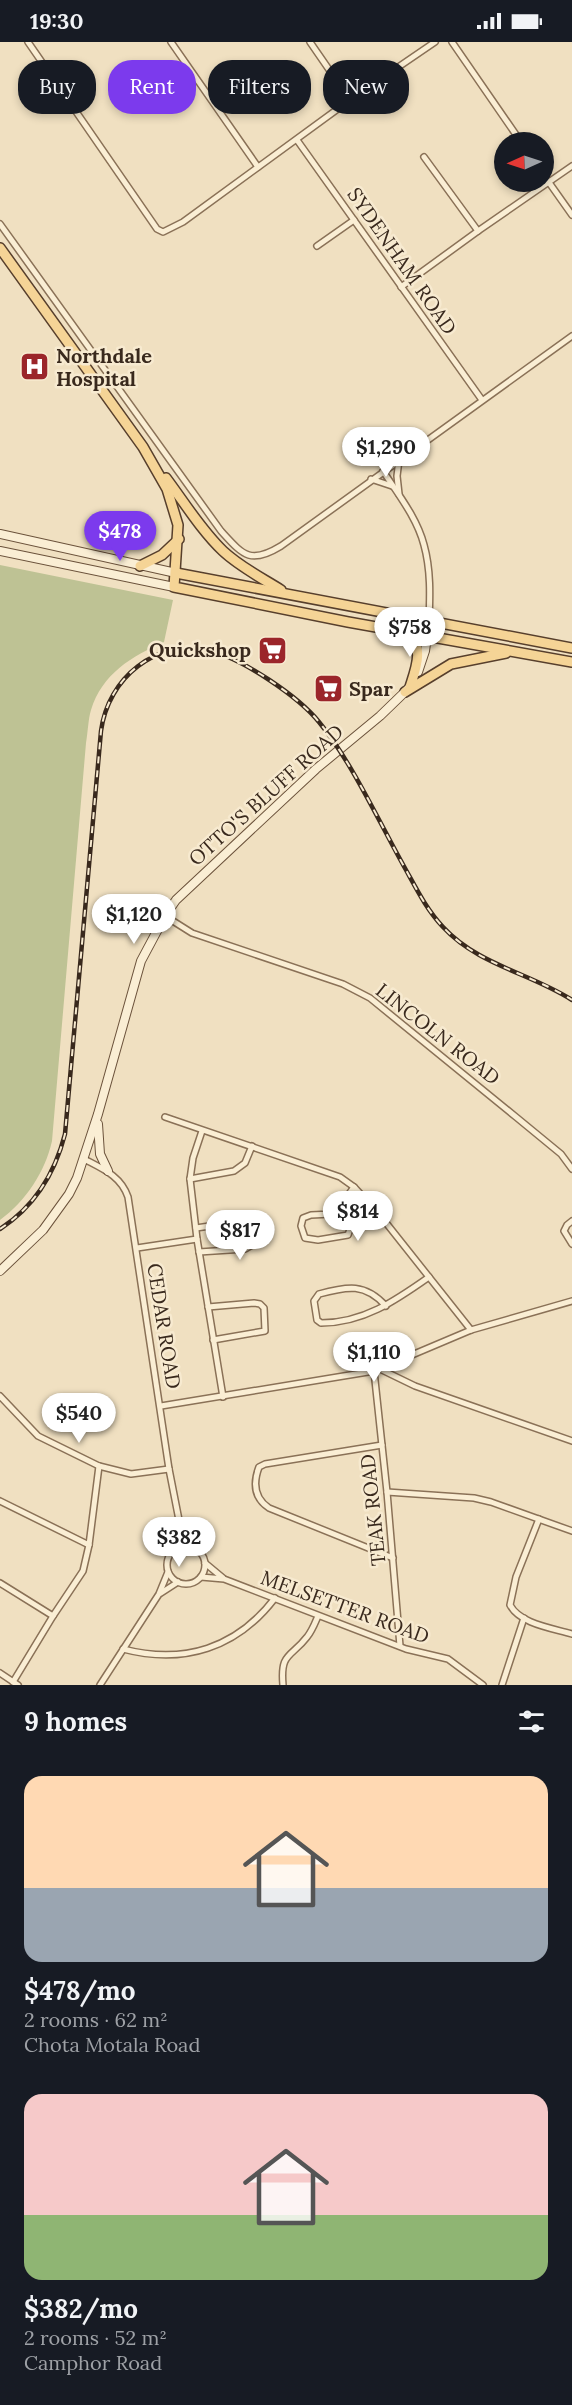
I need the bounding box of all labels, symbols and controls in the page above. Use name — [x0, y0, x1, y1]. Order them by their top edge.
text: 19:30 — [30, 7, 83, 35]
chip: Buy — [18, 60, 96, 114]
chip: Rent — [108, 60, 196, 114]
chip: Filters — [208, 60, 311, 114]
chip: New — [323, 60, 409, 114]
north arrow — [494, 132, 554, 192]
map controls — [494, 132, 554, 192]
street label: SYDENHAM ROAD — [342, 182, 462, 339]
place label: Northdale Hospital — [56, 343, 152, 391]
hospital icon: Northdale Hospital — [19, 351, 51, 383]
pin: $1,290 — [337, 427, 435, 478]
text: $1,290 — [356, 434, 416, 459]
pin: $478 — [84, 511, 156, 562]
text: $478 — [98, 518, 142, 543]
pin: $758 — [374, 607, 446, 658]
text: $758 — [388, 614, 432, 639]
supermarket icon: Quickshop — [256, 634, 288, 666]
place label: Quickshop — [149, 637, 251, 662]
supermarket icon: Spar — [312, 673, 344, 705]
place label: Spar — [349, 676, 393, 701]
street label: OTTO'S BLUFF ROAD — [183, 719, 348, 871]
pin: $1,120 — [85, 894, 183, 945]
text: $1,120 — [106, 901, 162, 926]
street label: LINCOLN ROAD — [371, 977, 505, 1090]
pin: $814 — [322, 1191, 394, 1242]
text: $814 — [337, 1198, 379, 1223]
pin: $817 — [204, 1210, 276, 1261]
text: $817 — [220, 1217, 260, 1242]
street label: CEDAR ROAD — [142, 1261, 187, 1391]
pin: $1,110 — [325, 1332, 423, 1383]
text: $1,110 — [347, 1339, 401, 1364]
pin: $540 — [43, 1393, 115, 1444]
text: $540 — [56, 1400, 102, 1425]
street label: TEAK ROAD — [354, 1453, 391, 1567]
pin: $382 — [143, 1517, 215, 1568]
text: $382 — [156, 1524, 202, 1549]
street label: MELSETTER ROAD — [257, 1564, 433, 1649]
text: 9 homes — [24, 1705, 127, 1738]
icon: filters — [515, 1705, 548, 1738]
icon: home — [232, 1815, 340, 1923]
text: $478/mo — [24, 1974, 135, 2007]
text: 2 rooms · 62 m² — [24, 2007, 168, 2032]
text: Chota Motala Road — [24, 2032, 200, 2057]
icon: home — [232, 2133, 340, 2241]
text: $382/mo — [24, 2292, 138, 2325]
text: 2 rooms · 52 m² — [24, 2325, 167, 2350]
text: Camphor Road — [24, 2350, 162, 2375]

